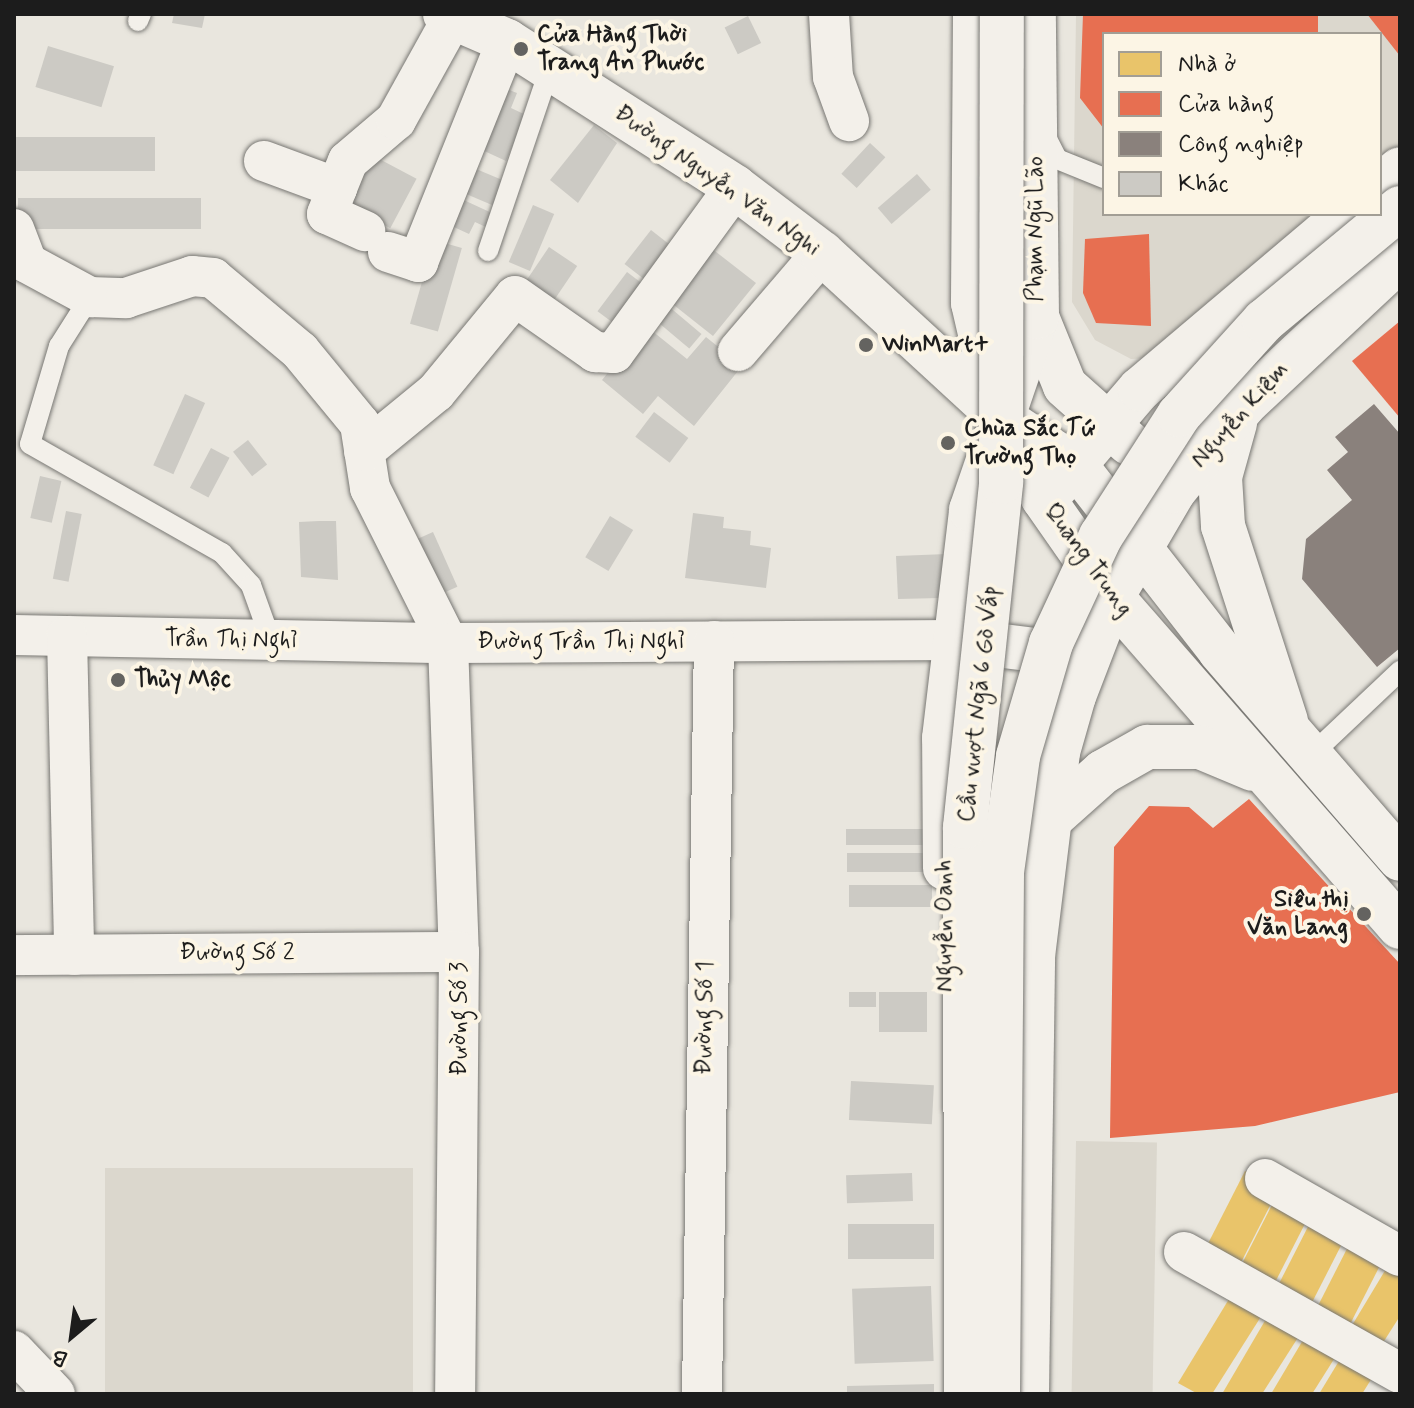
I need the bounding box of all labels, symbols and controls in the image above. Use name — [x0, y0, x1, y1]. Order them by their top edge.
place label: Cửa Hàng Thời Trang An Phước — [537, 21, 703, 77]
legend — [1102, 32, 1382, 216]
marker: Cửa Hàng Thời Trang An Phước — [512, 40, 530, 58]
text: Nhà ở — [1178, 49, 1237, 80]
text: Cửa hàng — [1178, 89, 1274, 120]
street label: Đường Nguyễn Văn Nghi — [610, 100, 824, 262]
text: Công nghiệp — [1178, 129, 1304, 160]
street label: Phạm Ngũ Lão — [1022, 157, 1050, 301]
text: Khác — [1178, 169, 1229, 200]
place label: WinMart+ — [882, 331, 989, 359]
marker: WinMart+ — [857, 336, 875, 354]
street label: Nguyễn Kiệm — [1185, 356, 1295, 474]
place label: Chùa Sắc Tứ Trường Thọ — [964, 415, 1093, 471]
marker: Chùa Sắc Tứ Trường Thọ — [939, 434, 957, 452]
street label: Quang Trung — [1037, 498, 1139, 622]
street label: Cầu vượt Ngã 6 Gò Vấp — [952, 585, 1006, 823]
street label: Trần Thị Nghỉ — [165, 624, 297, 656]
street label: Đường Trần Thị Nghỉ — [479, 628, 683, 656]
place label: Thủy Mộc — [134, 666, 230, 694]
marker: Thủy Mộc — [109, 671, 127, 689]
street label: Nguyễn Oanh — [931, 860, 959, 992]
place label: Siêu thị Văn Lang — [1249, 886, 1348, 942]
marker: Siêu thị Văn Lang — [1355, 905, 1373, 923]
street label: Đường Số 2 — [180, 939, 294, 967]
street label: Đường Số 1 — [690, 961, 720, 1075]
street label: Đường Số 3 — [446, 962, 474, 1076]
north arrow — [32, 1296, 112, 1376]
text: B — [47, 1341, 73, 1373]

